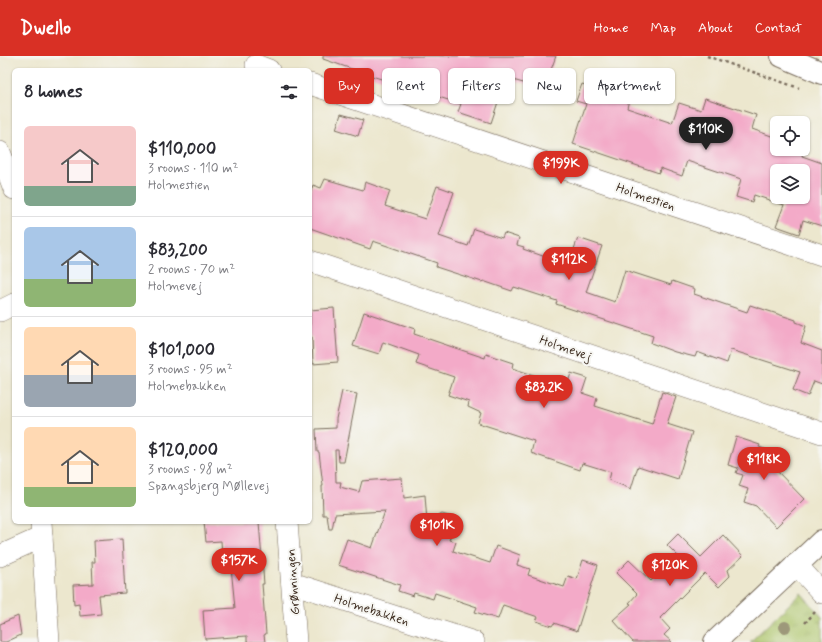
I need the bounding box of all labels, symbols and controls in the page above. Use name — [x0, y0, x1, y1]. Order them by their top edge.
text: Dwello — [20, 16, 71, 41]
text: Home — [594, 19, 628, 37]
text: Map — [650, 19, 676, 37]
text: About — [698, 19, 733, 37]
text: Contact — [755, 19, 802, 37]
chip: Buy — [324, 68, 374, 104]
chip: Rent — [382, 68, 440, 104]
chip: Filters — [448, 68, 515, 104]
chip: New — [523, 68, 576, 104]
chip: Apartment — [584, 68, 675, 104]
text: 8 homes — [24, 81, 83, 103]
icon: filters — [278, 81, 300, 103]
map controls — [770, 116, 810, 204]
button: locate — [770, 116, 810, 156]
pin: $110K — [678, 117, 734, 151]
text: $110K — [688, 121, 724, 138]
text: $110,000 — [148, 138, 216, 160]
icon: home — [56, 142, 104, 190]
pin: $199K — [533, 151, 589, 185]
text: $199K — [542, 155, 580, 172]
text: 3 rooms · 110 m² — [148, 160, 238, 177]
button: layers — [770, 164, 810, 204]
text: Holmestien — [148, 177, 210, 194]
street label: Holmestien — [614, 179, 677, 215]
text: $83,200 — [148, 239, 208, 261]
icon: home — [56, 243, 104, 291]
pin: $112K — [541, 247, 597, 281]
text: $112K — [551, 251, 587, 268]
text: 2 rooms · 70 m² — [148, 261, 235, 278]
text: Holmevej — [148, 278, 202, 295]
street label: Holmevej — [537, 332, 594, 365]
text: $101,000 — [148, 339, 215, 361]
icon: home — [56, 343, 104, 391]
text: 3 rooms · 95 m² — [148, 361, 232, 378]
pin: $83.2K — [511, 375, 577, 409]
text: Holmebakken — [148, 378, 226, 395]
text: $83.2K — [525, 379, 563, 396]
text: $120,000 — [148, 439, 218, 461]
icon: home — [56, 443, 104, 491]
pin: $118K — [736, 447, 792, 481]
text: $118K — [746, 451, 782, 468]
text: 3 rooms · 98 m² — [148, 461, 233, 478]
text: Spangsbjerg Møllevej — [148, 478, 269, 495]
pin: $101K — [409, 513, 465, 547]
text: $101K — [419, 517, 455, 534]
pin: $157K — [211, 548, 267, 582]
street label: Grønningen — [283, 548, 304, 616]
text: $157K — [221, 552, 257, 569]
pin: $120K — [642, 553, 698, 587]
text: $120K — [651, 557, 689, 574]
street label: Holmebakken — [332, 590, 411, 631]

